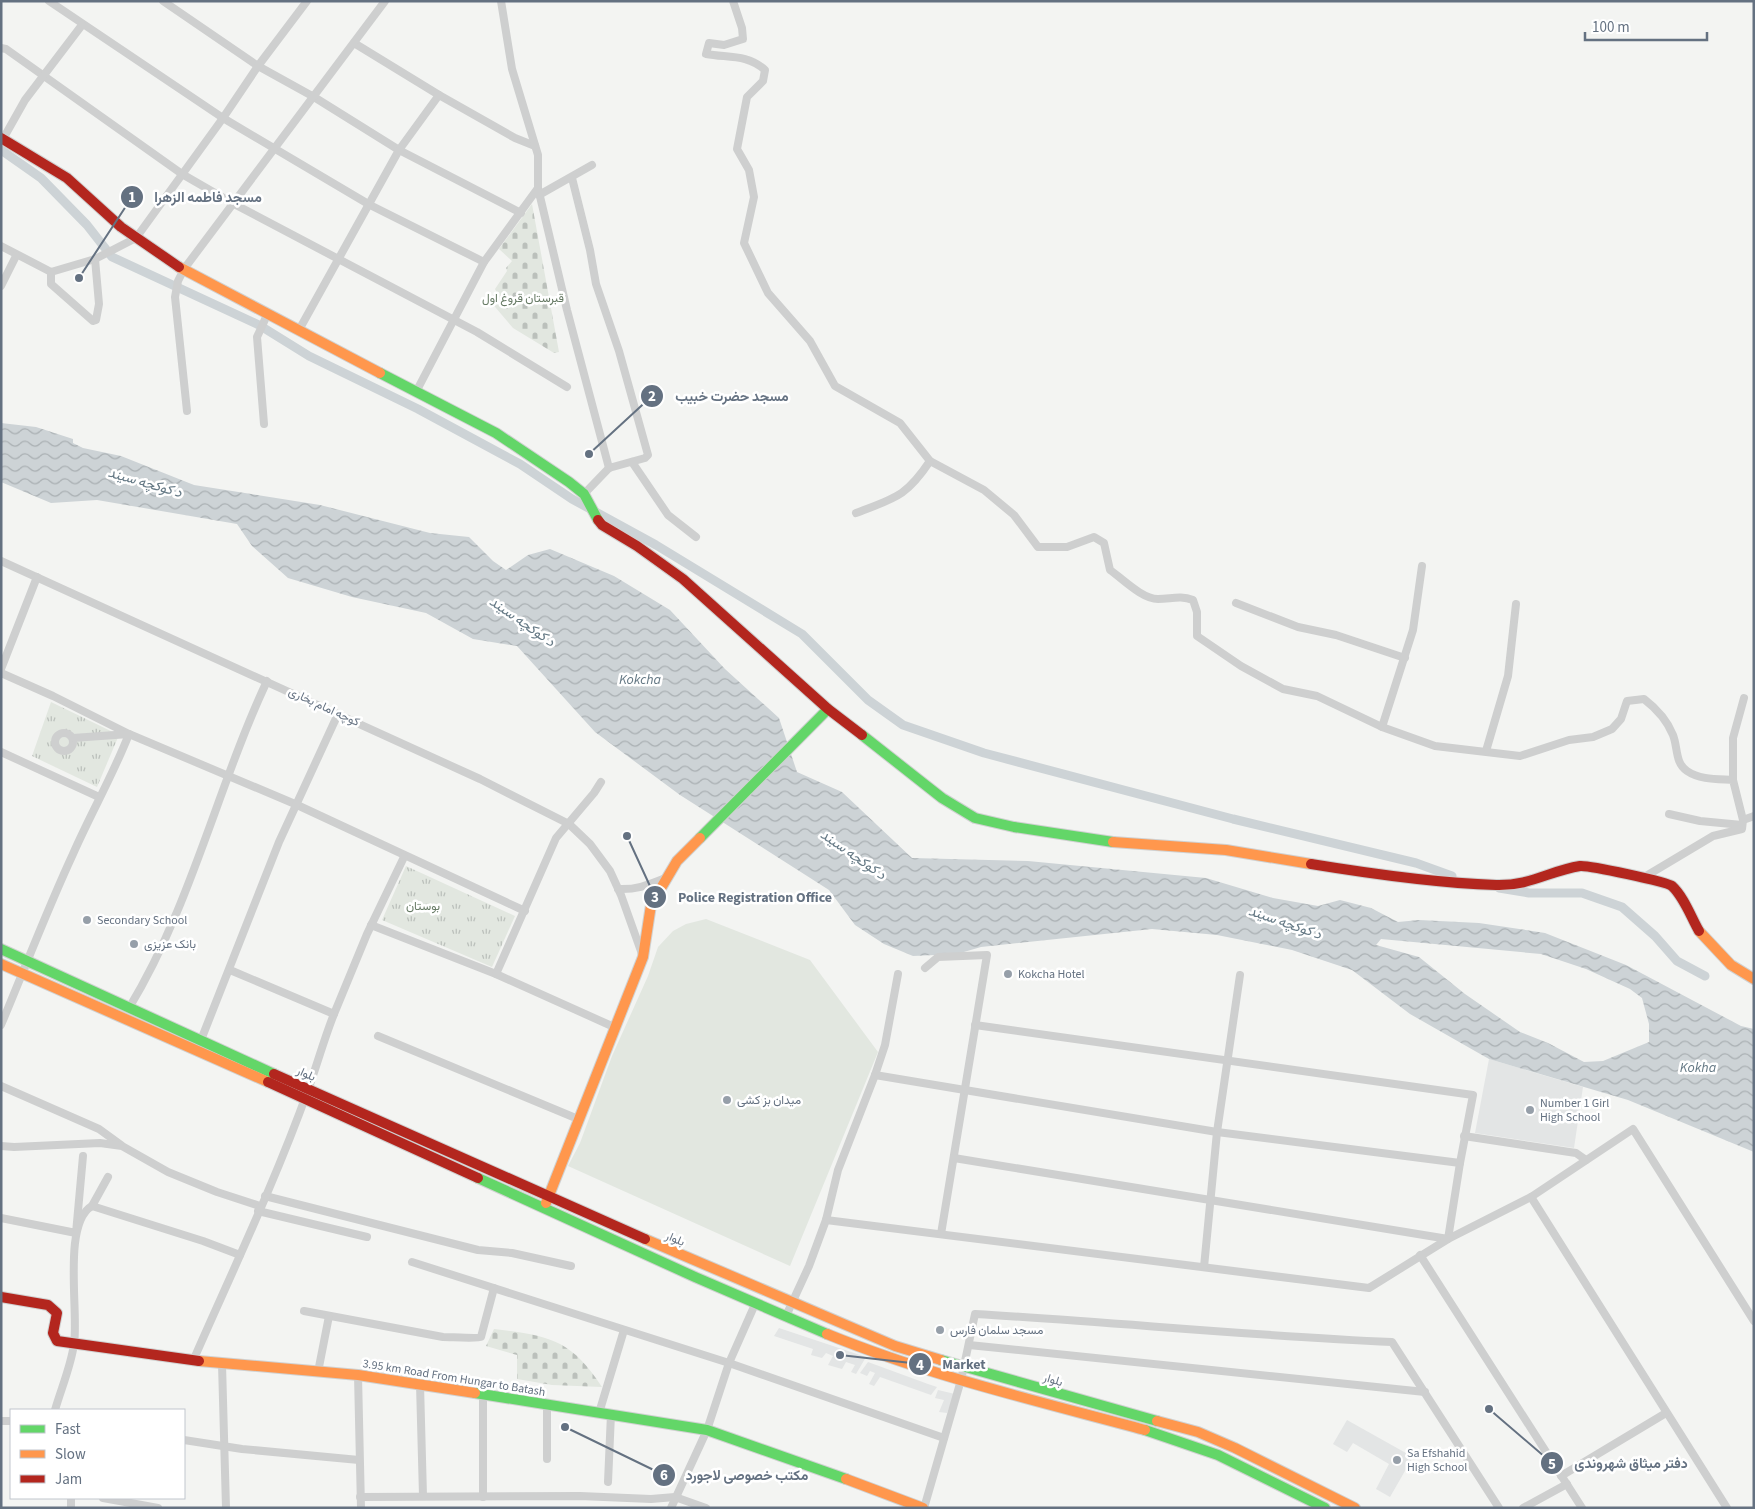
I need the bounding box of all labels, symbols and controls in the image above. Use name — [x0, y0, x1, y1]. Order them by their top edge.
scale bar — [1585, 10, 1708, 42]
text: 100 m — [1592, 17, 1630, 38]
callout: مسجد فاطمه الزهرا — [119, 183, 272, 212]
text: 1 — [128, 187, 136, 208]
text: مسجد فاطمه الزهرا — [154, 188, 262, 208]
park label: قبرستان قروغ اول — [482, 290, 564, 307]
callout: مسجد حضرت خبیب — [640, 382, 798, 411]
text: 2 — [648, 386, 656, 407]
text: مسجد حضرت خبیب — [675, 387, 789, 407]
water label: د کوکچه سیند — [106, 463, 185, 503]
water label: د کوکچه سیند — [485, 592, 559, 652]
water label: Kokcha — [619, 670, 662, 690]
street label: کوچه امام بخاری — [286, 683, 362, 731]
water label: د کوکچه سیند — [816, 825, 890, 885]
callout: Police Registration Office — [643, 883, 842, 912]
text: 3 — [651, 887, 659, 908]
text: Police Registration Office — [678, 888, 832, 908]
park label: بوستان — [406, 898, 440, 915]
water label: د کوکچه سیند — [1246, 901, 1324, 945]
place label: Secondary School — [97, 912, 187, 929]
marker: Secondary School — [81, 914, 93, 926]
place label: بانک عزیزی — [144, 936, 196, 953]
marker: بانک عزیزی — [128, 938, 140, 950]
place label: Kokcha Hotel — [1018, 966, 1085, 983]
marker: Kokcha Hotel — [1002, 968, 1014, 980]
water label: Kokha — [1680, 1058, 1717, 1078]
street label: بلوار — [293, 1062, 318, 1086]
place label: میدان بز کشی — [737, 1092, 801, 1109]
marker: میدان بز کشی — [721, 1094, 733, 1106]
place label: Number 1 Girl High School — [1540, 1095, 1609, 1126]
marker: Number 1 Girl High School — [1524, 1104, 1536, 1116]
street label: بلوار — [662, 1227, 687, 1251]
place label: مسجد سلمان فارس — [950, 1322, 1043, 1339]
marker: مسجد سلمان فارس — [934, 1324, 946, 1336]
callout: Market — [907, 1350, 995, 1379]
street label: 3.95 km Road From Hungar to Batash — [361, 1355, 547, 1401]
text: 4 — [916, 1355, 924, 1376]
text: Market — [942, 1355, 986, 1375]
street label: بلوار — [1040, 1369, 1065, 1391]
legend — [10, 1409, 185, 1499]
text: Fast — [55, 1419, 81, 1440]
text: Slow — [55, 1444, 86, 1465]
place label: Sa Efshahid High School — [1407, 1445, 1467, 1476]
callout: دفتر میثاق شهروندی — [1539, 1449, 1697, 1478]
marker: Sa Efshahid High School — [1391, 1454, 1403, 1466]
text: 5 — [1548, 1454, 1556, 1475]
text: دفتر میثاق شهروندی — [1574, 1454, 1688, 1474]
callout: مکتب خصوصی لاجورد — [651, 1461, 819, 1490]
text: 6 — [660, 1465, 668, 1486]
text: مکتب خصوصی لاجورد — [686, 1466, 809, 1486]
text: Jam — [55, 1469, 82, 1490]

